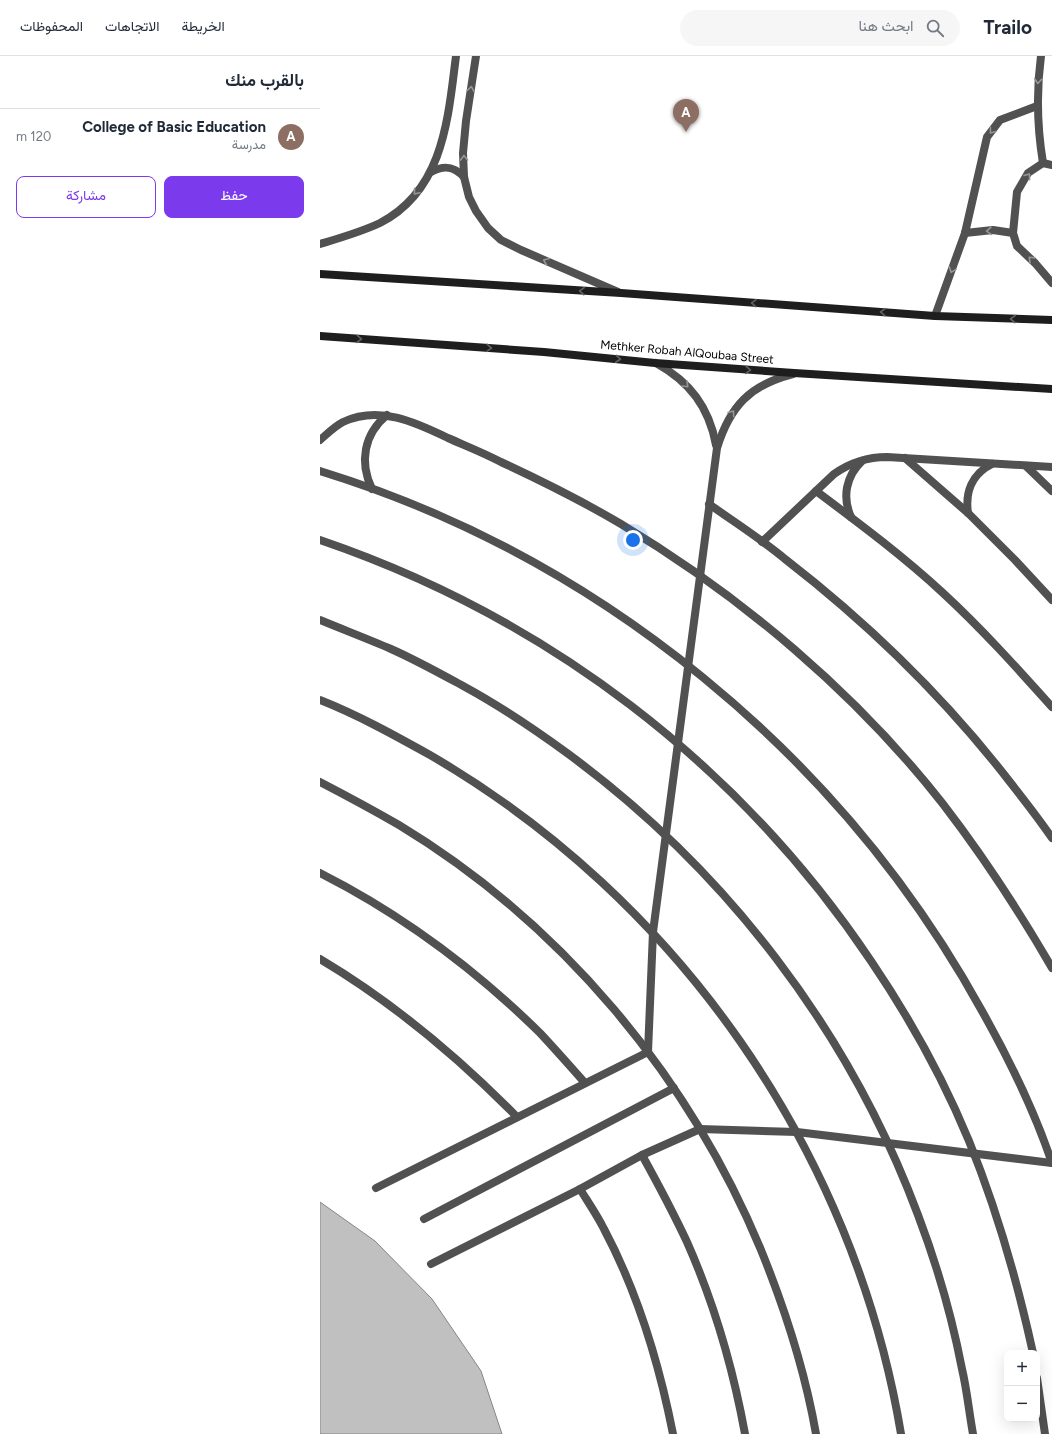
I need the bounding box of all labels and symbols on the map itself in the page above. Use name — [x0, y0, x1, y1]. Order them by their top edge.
one-way arrow — [1034, 78, 1043, 84]
one-way arrow — [466, 86, 475, 92]
pin: A — [673, 99, 699, 132]
one-way arrow — [989, 126, 996, 133]
one-way arrow — [459, 155, 468, 161]
one-way arrow — [1023, 173, 1030, 181]
one-way arrow — [414, 188, 421, 195]
one-way arrow — [986, 227, 992, 235]
one-way arrow — [1028, 256, 1036, 264]
one-way arrow — [543, 258, 550, 266]
one-way arrow — [948, 266, 957, 273]
one-way arrow — [579, 286, 585, 295]
one-way arrow — [751, 298, 757, 307]
one-way arrow — [880, 308, 886, 317]
one-way arrow — [1010, 314, 1016, 323]
one-way arrow — [356, 334, 362, 343]
street label: Methker Robah AlQoubaa Street — [600, 337, 775, 367]
one-way arrow — [486, 343, 492, 352]
one-way arrow — [615, 354, 621, 363]
one-way arrow — [745, 365, 751, 374]
one-way arrow — [682, 380, 689, 388]
one-way arrow — [728, 410, 735, 417]
your location — [623, 530, 643, 550]

